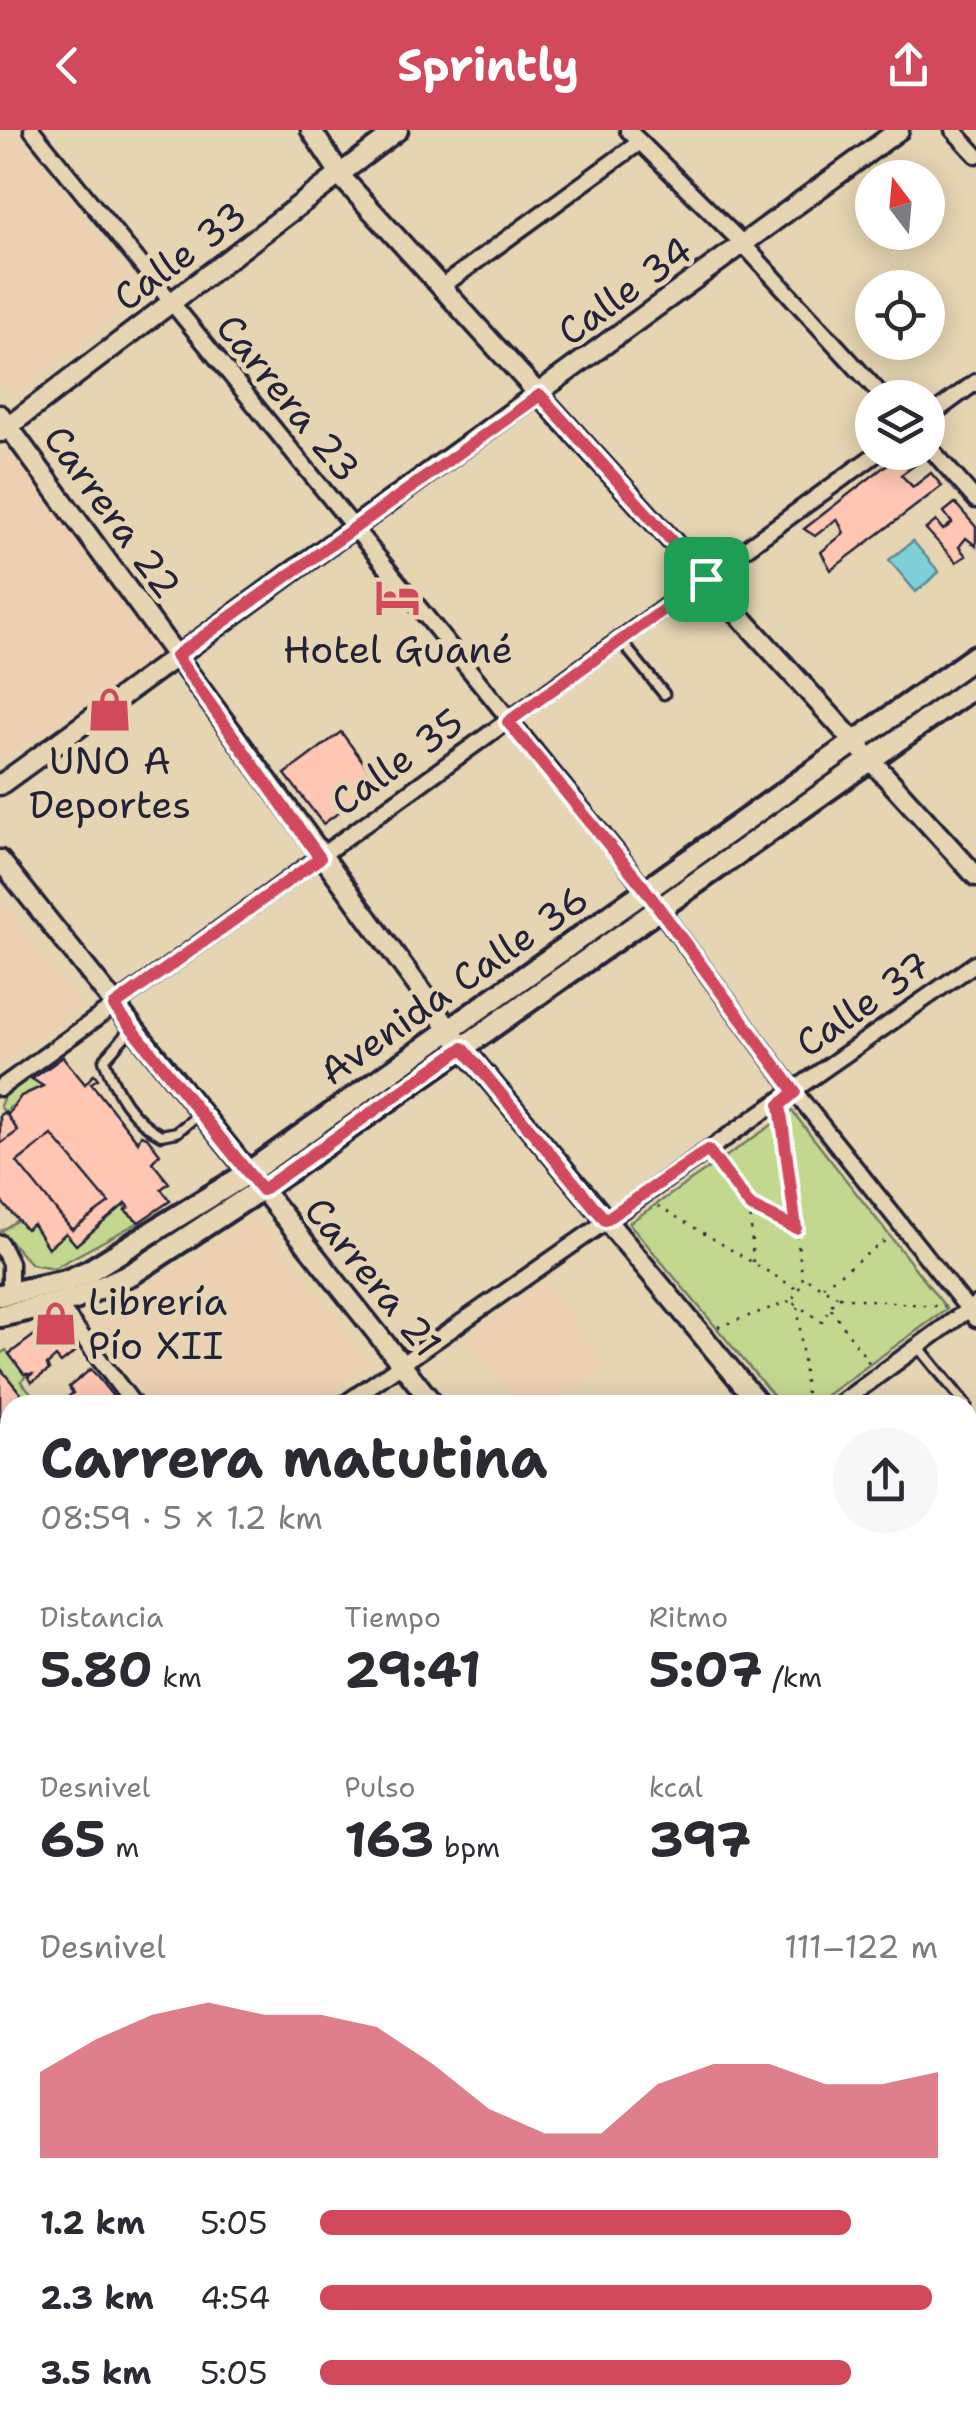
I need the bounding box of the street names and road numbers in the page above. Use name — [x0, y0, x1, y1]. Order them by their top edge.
street label: Calle 33 — [103, 189, 257, 322]
street label: Calle 34 — [547, 224, 702, 357]
street label: Carrera 23 — [205, 303, 372, 492]
street label: Carrera 22 — [32, 415, 193, 609]
street label: Calle 35 — [320, 696, 473, 827]
street label: Avenida Calle 36 — [309, 873, 598, 1096]
street label: Calle 37 — [785, 939, 940, 1068]
street label: Carrera 21 — [293, 1186, 454, 1367]

